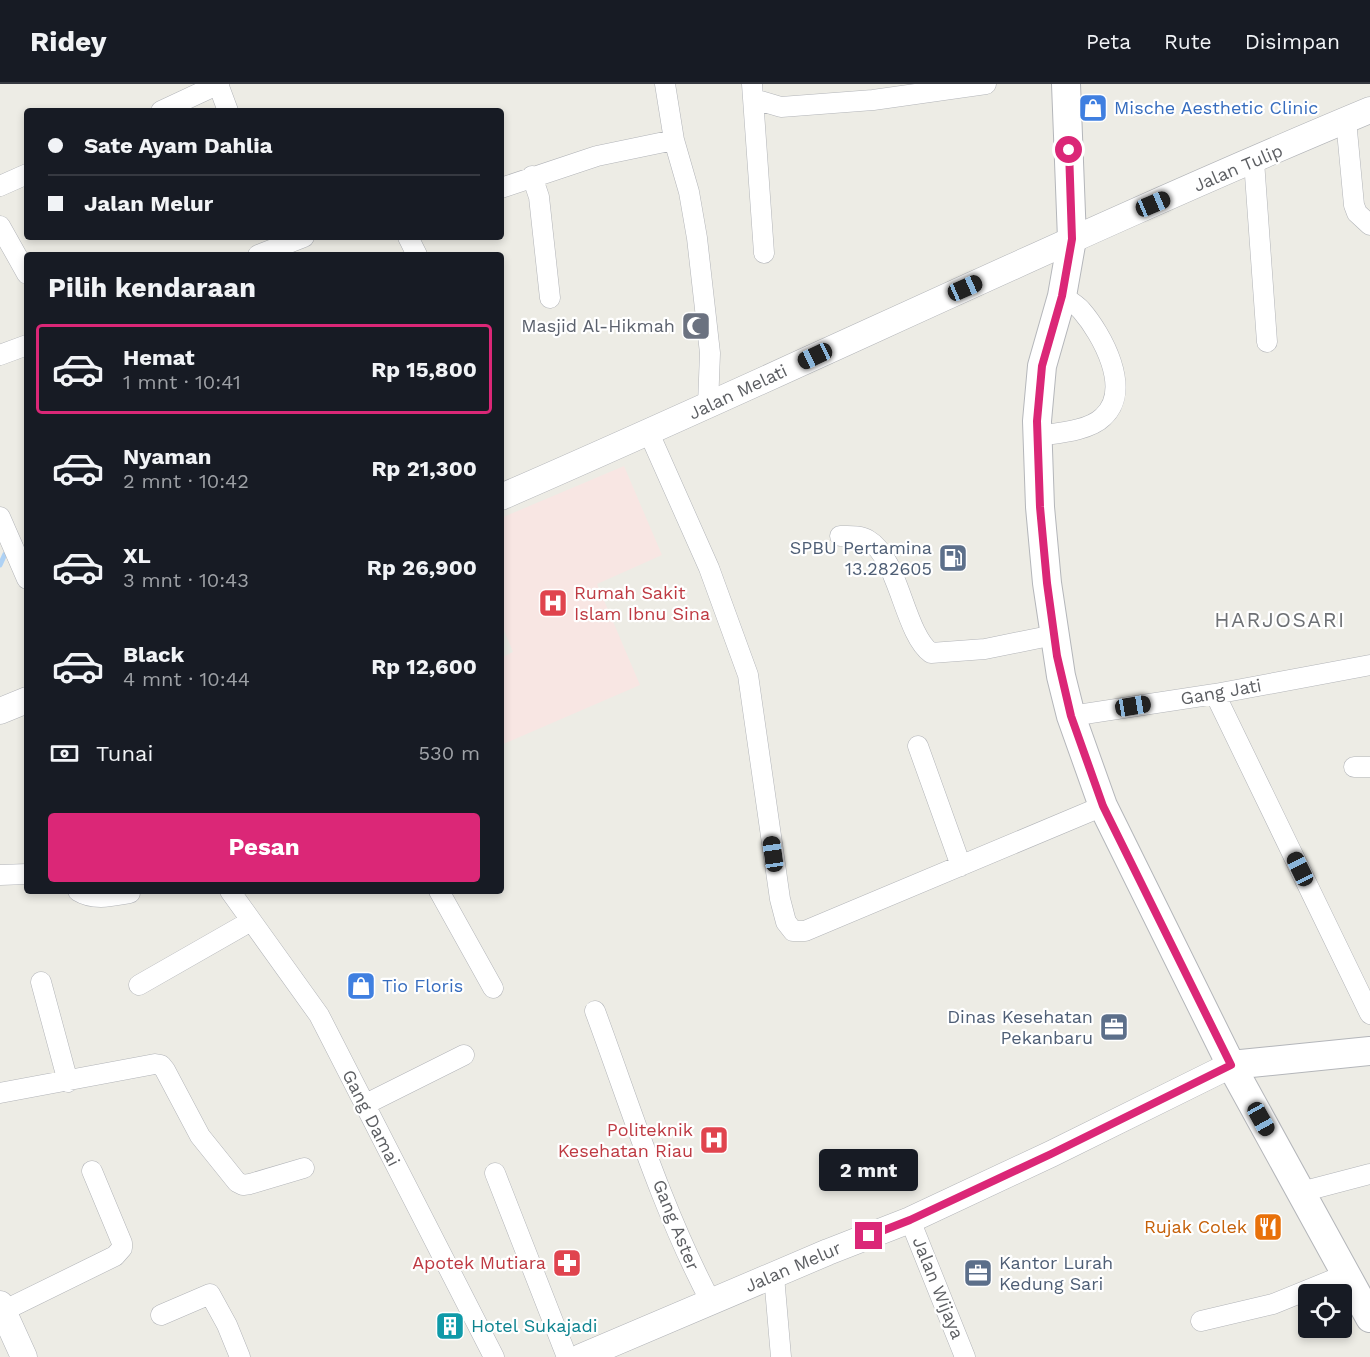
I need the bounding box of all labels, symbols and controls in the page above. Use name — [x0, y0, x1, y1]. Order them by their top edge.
text: Ridey — [30, 25, 106, 58]
text: Peta — [1086, 29, 1131, 54]
text: Rute — [1164, 29, 1212, 54]
text: Disimpan — [1245, 29, 1340, 54]
shop icon: Mische Aesthetic Clinic — [1077, 92, 1109, 124]
place label: Mische Aesthetic Clinic — [1114, 97, 1318, 118]
text: Sate Ayam Dahlia — [84, 133, 272, 158]
route start — [1055, 136, 1082, 163]
street label: Jalan Tulip — [1190, 139, 1286, 196]
car — [1133, 189, 1173, 219]
text: Jalan Melur — [84, 191, 213, 216]
text: Pilih kendaraan — [48, 272, 256, 304]
car — [945, 272, 985, 304]
mosque icon: Masjid Al-Hikmah — [680, 310, 712, 342]
place label: Masjid Al-Hikmah — [521, 315, 675, 336]
car — [795, 340, 835, 372]
icon: car — [51, 342, 105, 396]
text: Hemat — [123, 345, 195, 370]
text: Rp 15,800 — [371, 357, 477, 382]
street label: Jalan Melati — [685, 360, 790, 424]
text: 1 mnt · 10:41 — [123, 370, 241, 394]
icon: car — [51, 441, 105, 495]
text: Nyaman — [123, 444, 211, 469]
text: Rp 21,300 — [371, 456, 477, 481]
text: 2 mnt · 10:42 — [123, 469, 249, 493]
place label: SPBU Pertamina 13.282605 — [790, 537, 932, 579]
icon: car — [51, 540, 105, 594]
fuel station icon: SPBU Pertamina 13.282605 — [937, 542, 969, 574]
text: XL — [123, 543, 151, 568]
text: Rp 26,900 — [367, 555, 477, 580]
text: 3 mnt · 10:43 — [123, 568, 249, 592]
place label: Rumah Sakit Islam Ibnu Sina — [574, 582, 710, 624]
hospital icon: Rumah Sakit Islam Ibnu Sina — [537, 587, 569, 619]
district label: HARJOSARI — [1214, 607, 1346, 632]
icon: car — [51, 639, 105, 693]
text: Black — [123, 642, 184, 667]
text: Rp 12,600 — [371, 654, 477, 679]
text: 4 mnt · 10:44 — [123, 667, 250, 691]
street label: Gang Jati — [1179, 674, 1263, 709]
car — [1114, 694, 1152, 718]
icon: cash — [48, 737, 81, 770]
text: Tunai — [96, 741, 153, 766]
text: 530 m — [418, 741, 480, 765]
button: Pesan — [48, 813, 480, 882]
car — [762, 835, 784, 873]
car — [1284, 849, 1316, 889]
shop icon: Tio Floris — [345, 970, 377, 1002]
place label: Tio Floris — [382, 975, 463, 996]
place label: Dinas Kesehatan Pekanbaru — [947, 1006, 1093, 1048]
office icon: Dinas Kesehatan Pekanbaru — [1098, 1011, 1130, 1043]
street label: Gang Damai — [338, 1066, 405, 1169]
car — [1244, 1099, 1278, 1139]
place label: Politeknik Kesehatan Riau — [558, 1119, 693, 1161]
hospital icon: Politeknik Kesehatan Riau — [698, 1124, 730, 1156]
callout: 2 mnt — [820, 1149, 918, 1191]
text: 2 mnt — [840, 1158, 897, 1182]
street label: Gang Aster — [649, 1176, 704, 1273]
restaurant icon: Rujak Colek — [1252, 1211, 1284, 1243]
place label: Rujak Colek — [1144, 1216, 1247, 1237]
route end — [855, 1222, 882, 1249]
street label: Jalan Wijaya — [908, 1234, 969, 1342]
street label: Jalan Melur — [741, 1237, 844, 1296]
pharmacy icon: Apotek Mutiara — [551, 1247, 583, 1279]
place label: Apotek Mutiara — [412, 1252, 546, 1273]
place label: Kantor Lurah Kedung Sari — [999, 1252, 1113, 1294]
office icon: Kantor Lurah Kedung Sari — [962, 1257, 994, 1289]
map controls — [1298, 1284, 1352, 1338]
button: locate — [1298, 1284, 1352, 1338]
building icon: Hotel Sukajadi — [434, 1310, 466, 1342]
place label: Hotel Sukajadi — [471, 1315, 597, 1336]

